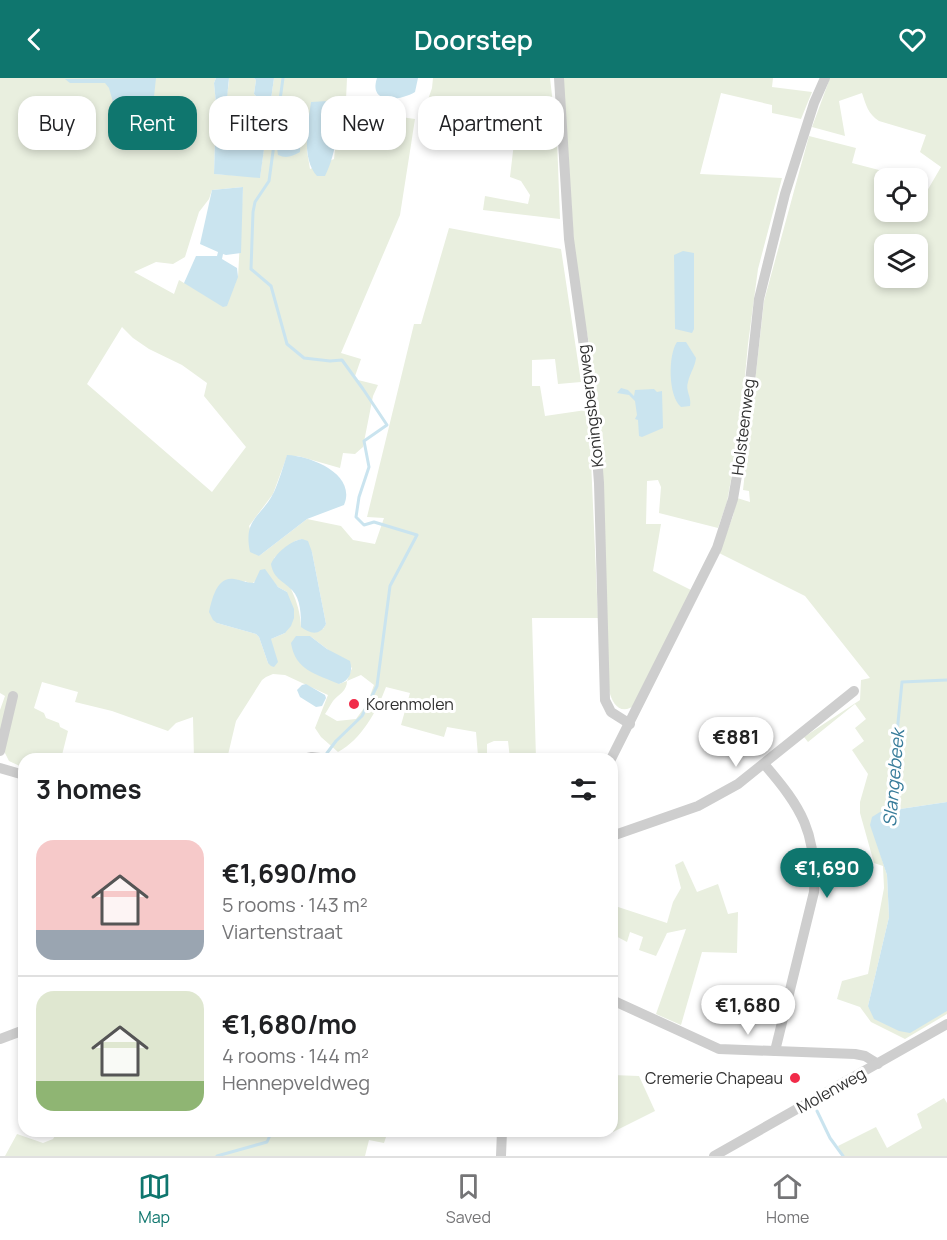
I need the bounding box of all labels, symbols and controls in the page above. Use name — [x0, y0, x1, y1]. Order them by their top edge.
text: Doorstep — [414, 21, 533, 58]
icon: back — [18, 23, 51, 56]
icon: heart — [896, 23, 929, 56]
chip: Buy — [18, 96, 96, 150]
chip: Rent — [108, 96, 197, 150]
chip: Filters — [209, 96, 309, 150]
chip: New — [321, 96, 406, 150]
chip: Apartment — [418, 96, 564, 150]
map controls — [874, 168, 928, 288]
button: locate — [874, 168, 928, 222]
button: layers — [874, 234, 928, 288]
street label: Koningsbergweg — [572, 343, 608, 469]
street label: Holsteenweg — [726, 377, 760, 477]
place label: Korenmolen — [366, 693, 454, 715]
marker: Korenmolen — [347, 697, 361, 711]
pin: €881 — [700, 717, 772, 768]
text: €881 — [713, 723, 759, 750]
water label: Slangebeek — [877, 725, 909, 828]
text: 3 homes — [36, 771, 142, 807]
icon: filters — [567, 773, 600, 806]
pin: €1,690 — [778, 848, 876, 899]
text: €1,690 — [794, 854, 860, 881]
text: €1,690/mo — [222, 855, 356, 891]
icon: home — [84, 864, 156, 936]
text: 5 rooms · 143 m² — [222, 891, 368, 918]
text: Viartenstraat — [222, 918, 343, 945]
pin: €1,680 — [699, 985, 797, 1036]
text: €1,680 — [715, 991, 781, 1018]
text: €1,680/mo — [222, 1006, 357, 1042]
icon: home — [84, 1015, 156, 1087]
text: 4 rooms · 144 m² — [222, 1042, 369, 1069]
street label: Molenweg — [792, 1062, 870, 1118]
place label: Cremerie Chapeau — [645, 1067, 783, 1089]
text: Hennepveldweg — [222, 1069, 370, 1096]
marker: Cremerie Chapeau — [788, 1071, 802, 1085]
tab: Map — [138, 1170, 171, 1228]
tab: Saved — [446, 1170, 491, 1228]
tab: Home — [766, 1170, 809, 1228]

